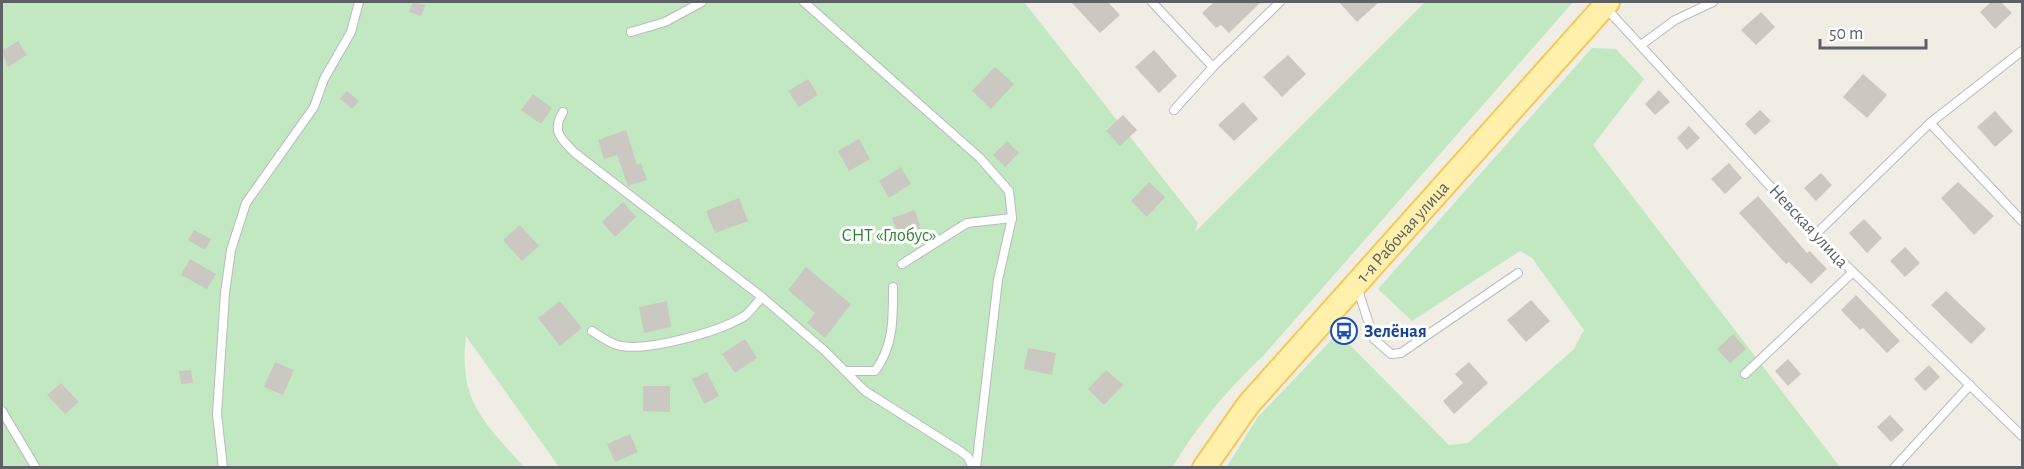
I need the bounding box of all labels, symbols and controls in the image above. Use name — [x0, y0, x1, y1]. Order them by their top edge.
scale bar — [1820, 12, 1926, 50]
text: 50 m — [1829, 25, 1863, 43]
street label: 1-я Рабочая улица — [1354, 179, 1453, 286]
street label: Невская улица — [1765, 182, 1851, 272]
park label: СНТ «Глобус» — [842, 226, 936, 245]
bus stop icon: Зелёная — [1329, 316, 1359, 346]
place label: Зелёная — [1364, 323, 1427, 341]

